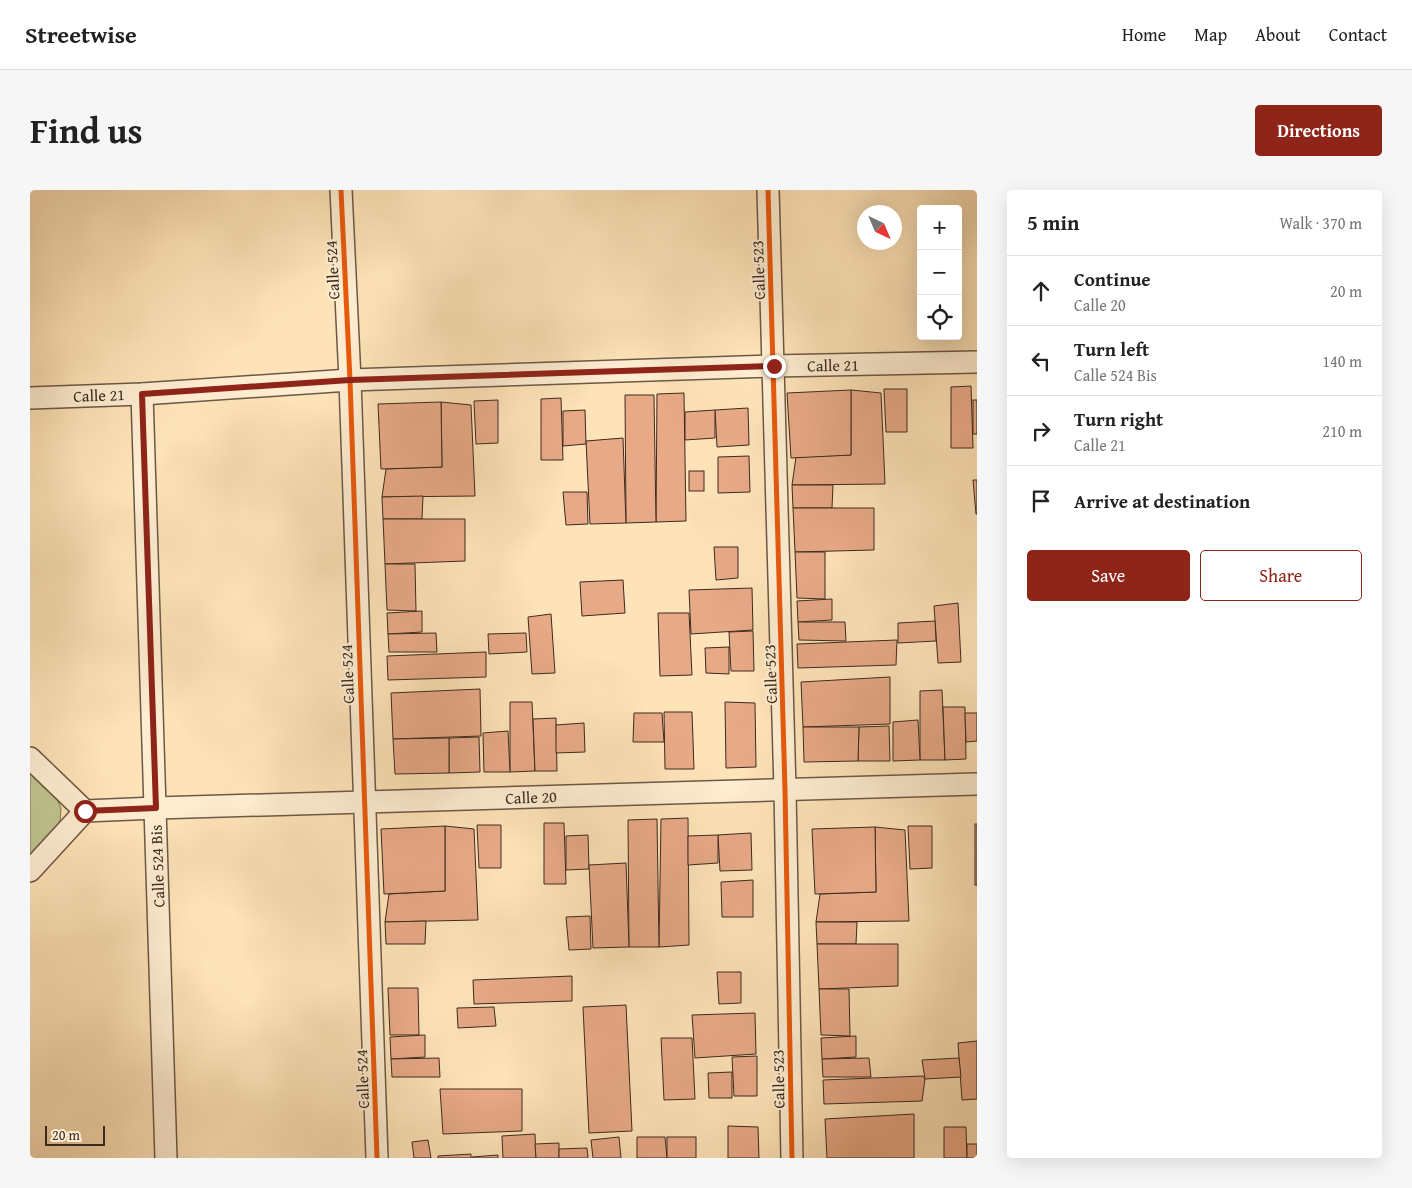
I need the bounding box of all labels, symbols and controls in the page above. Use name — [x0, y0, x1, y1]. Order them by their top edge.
text: Streetwise — [25, 17, 137, 52]
text: Home — [1122, 21, 1166, 48]
text: Map — [1194, 21, 1227, 48]
text: About — [1255, 21, 1301, 48]
text: Contact — [1329, 21, 1387, 48]
text: Find us — [30, 105, 143, 156]
button: Directions — [1255, 105, 1382, 156]
north arrow — [857, 205, 902, 250]
map controls — [917, 205, 962, 340]
button: + — [917, 205, 962, 250]
text: 5 min — [1027, 207, 1079, 238]
text: Walk · 370 m — [1279, 211, 1362, 235]
street label: Calle 524 — [318, 239, 346, 300]
street label: Calle 523 — [745, 240, 771, 300]
button: − — [917, 250, 962, 295]
text: Continue — [1074, 265, 1151, 293]
icon: ahead — [1027, 277, 1055, 305]
text: 20 m — [1330, 279, 1362, 303]
text: Calle 20 — [1074, 293, 1126, 317]
button: locate — [917, 295, 962, 340]
text: Turn left — [1074, 335, 1149, 363]
icon: left — [1027, 347, 1055, 375]
text: 140 m — [1322, 349, 1362, 373]
street label: Calle 21 — [807, 353, 859, 377]
route end — [763, 355, 786, 378]
text: Calle 524 Bis — [1074, 363, 1157, 387]
street label: Calle 21 — [73, 382, 125, 408]
text: Turn right — [1074, 405, 1163, 433]
icon: right — [1027, 417, 1055, 445]
text: 210 m — [1322, 419, 1362, 443]
text: Calle 21 — [1074, 433, 1126, 457]
icon: arrive — [1027, 487, 1055, 515]
text: Arrive at destination — [1074, 487, 1250, 515]
button: Save — [1027, 550, 1190, 601]
button: Share — [1200, 550, 1362, 601]
street label: Calle 524 — [334, 644, 360, 704]
street label: Calle 523 — [757, 644, 783, 704]
street label: Calle 20 — [505, 784, 558, 810]
route start — [74, 800, 97, 823]
street label: Calle 524 Bis — [144, 824, 170, 908]
street label: Calle 524 — [349, 1049, 375, 1109]
street label: Calle 523 — [765, 1049, 791, 1109]
scale bar — [45, 1123, 105, 1146]
text: 20 m — [52, 1125, 80, 1145]

